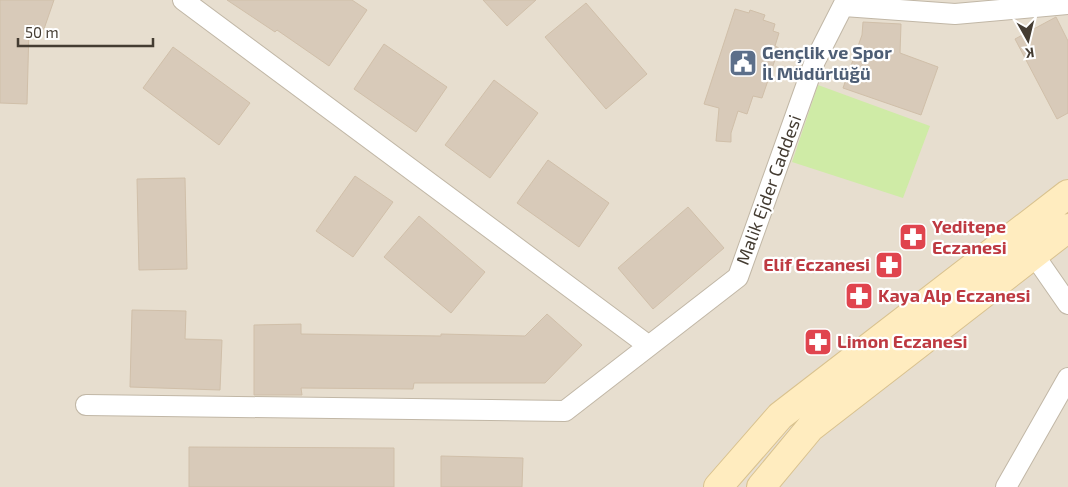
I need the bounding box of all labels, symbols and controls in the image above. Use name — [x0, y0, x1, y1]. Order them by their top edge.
scale bar — [18, 15, 152, 47]
north arrow — [1003, 15, 1053, 65]
text: 50 m — [25, 23, 59, 41]
place label: Gençlik ve Spor İl Müdürlüğü — [762, 41, 892, 84]
text: K — [1024, 44, 1035, 62]
public building icon: Gençlik ve Spor İl Müdürlüğü — [728, 48, 758, 78]
street label: Malik Ejder Caddesi — [731, 112, 805, 268]
place label: Yeditepe Eczanesi — [932, 215, 1007, 258]
pharmacy icon: Yeditepe Eczanesi — [898, 222, 928, 252]
pharmacy icon: Elif Eczanesi — [874, 250, 904, 280]
place label: Elif Eczanesi — [763, 253, 870, 275]
pharmacy icon: Kaya Alp Eczanesi — [844, 281, 874, 311]
place label: Kaya Alp Eczanesi — [878, 284, 1030, 306]
pharmacy icon: Limon Eczanesi — [803, 327, 833, 357]
place label: Limon Eczanesi — [837, 330, 968, 352]

